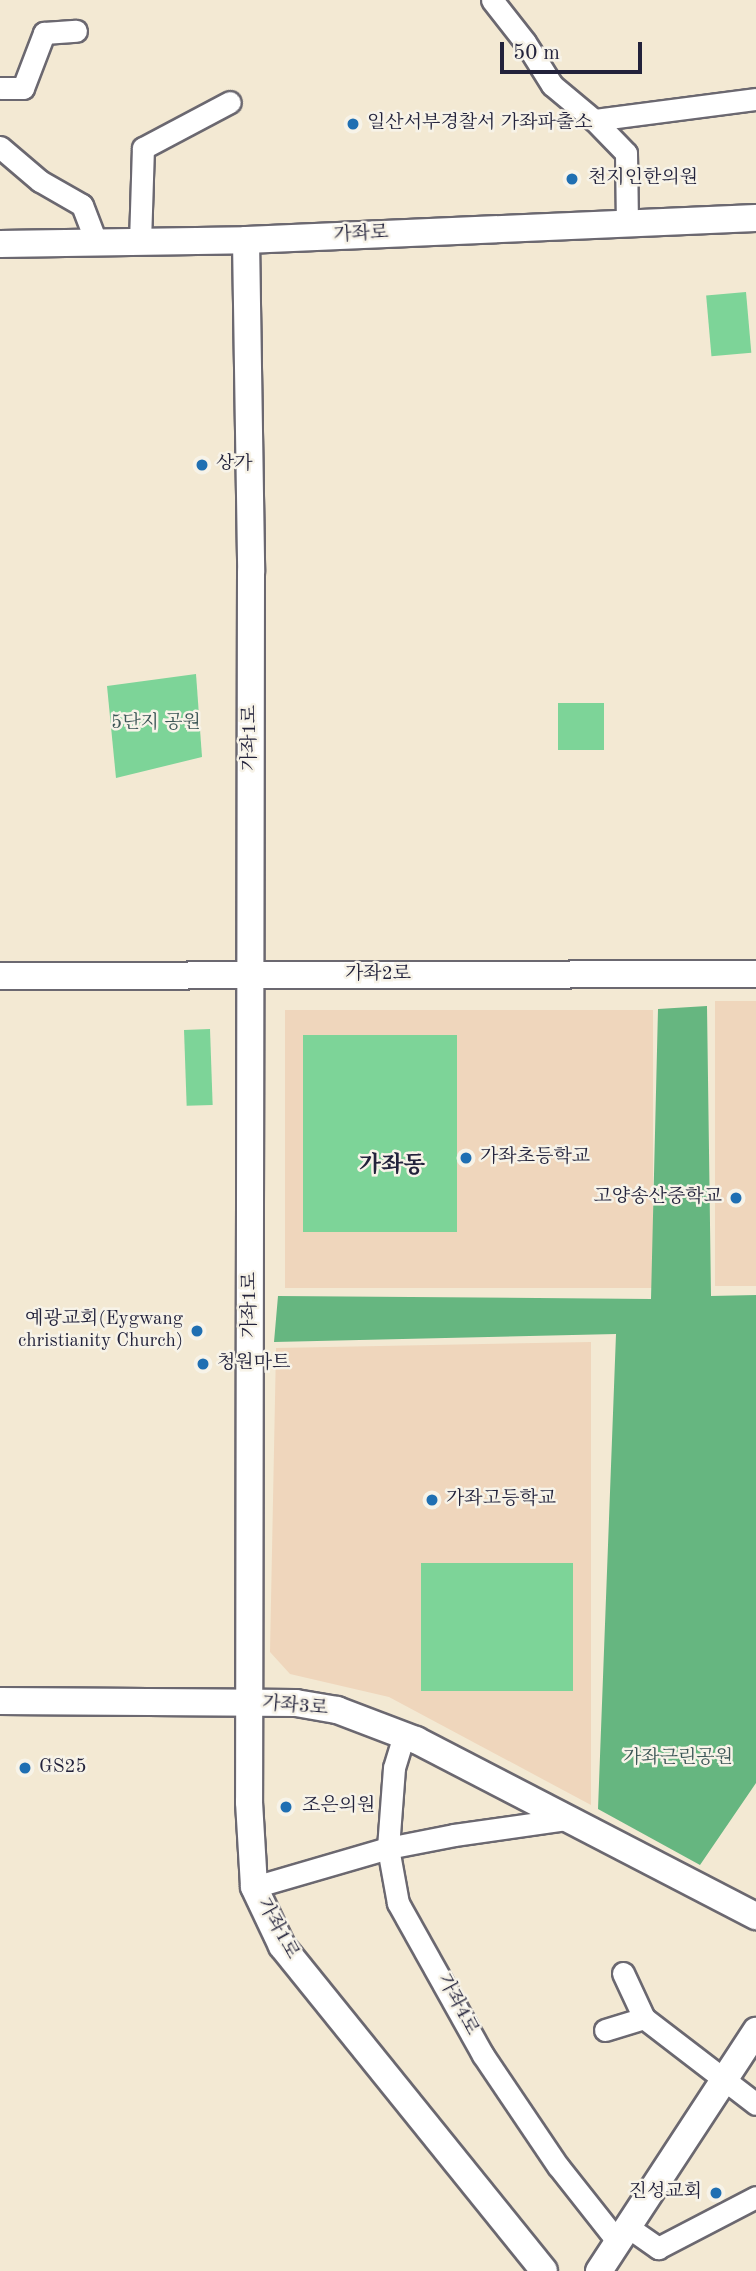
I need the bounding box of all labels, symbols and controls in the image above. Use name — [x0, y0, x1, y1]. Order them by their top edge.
scale bar — [504, 28, 646, 72]
text: 50 m — [513, 43, 560, 64]
place label: 일산서부경찰서 가좌파출소 — [367, 113, 593, 135]
marker: 일산서부경찰서 가좌파출소 — [345, 116, 361, 132]
place label: 천지인한의원 — [588, 168, 698, 190]
marker: 천지인한의원 — [562, 169, 582, 189]
street label: 가좌로 — [333, 222, 389, 248]
place label: 상가 — [216, 454, 253, 476]
marker: 상가 — [194, 457, 210, 473]
street label: 가좌1로 — [240, 705, 262, 771]
park label: 5단지 공원 — [111, 713, 201, 735]
street label: 가좌2로 — [345, 964, 411, 986]
place label: 가좌초등학교 — [480, 1147, 590, 1169]
marker: 가좌초등학교 — [458, 1150, 474, 1166]
district label: 가좌동 — [359, 1152, 425, 1180]
place label: 고양송산중학교 — [594, 1187, 722, 1209]
marker: 고양송산중학교 — [728, 1190, 744, 1206]
street label: 가좌1로 — [240, 1272, 262, 1338]
place label: 예광교회(Eygwang christianity Church) — [18, 1309, 183, 1353]
marker: 예광교회(Eygwang christianity Church) — [189, 1323, 205, 1339]
place label: 청원마트 — [217, 1353, 290, 1375]
marker: 청원마트 — [195, 1356, 211, 1372]
place label: 가좌고등학교 — [446, 1489, 556, 1511]
marker: 가좌고등학교 — [424, 1492, 440, 1508]
street label: 가좌3로 — [261, 1693, 329, 1721]
park label: 가좌근린공원 — [623, 1748, 733, 1770]
place label: GS25 — [39, 1757, 86, 1779]
marker: GS25 — [17, 1760, 33, 1776]
place label: 조은의원 — [302, 1796, 375, 1818]
marker: 조은의원 — [276, 1797, 296, 1817]
street label: 가좌1로 — [251, 1895, 303, 1963]
street label: 가좌4로 — [431, 1970, 483, 2040]
place label: 진성교회 — [629, 2182, 702, 2204]
marker: 진성교회 — [708, 2185, 724, 2201]

